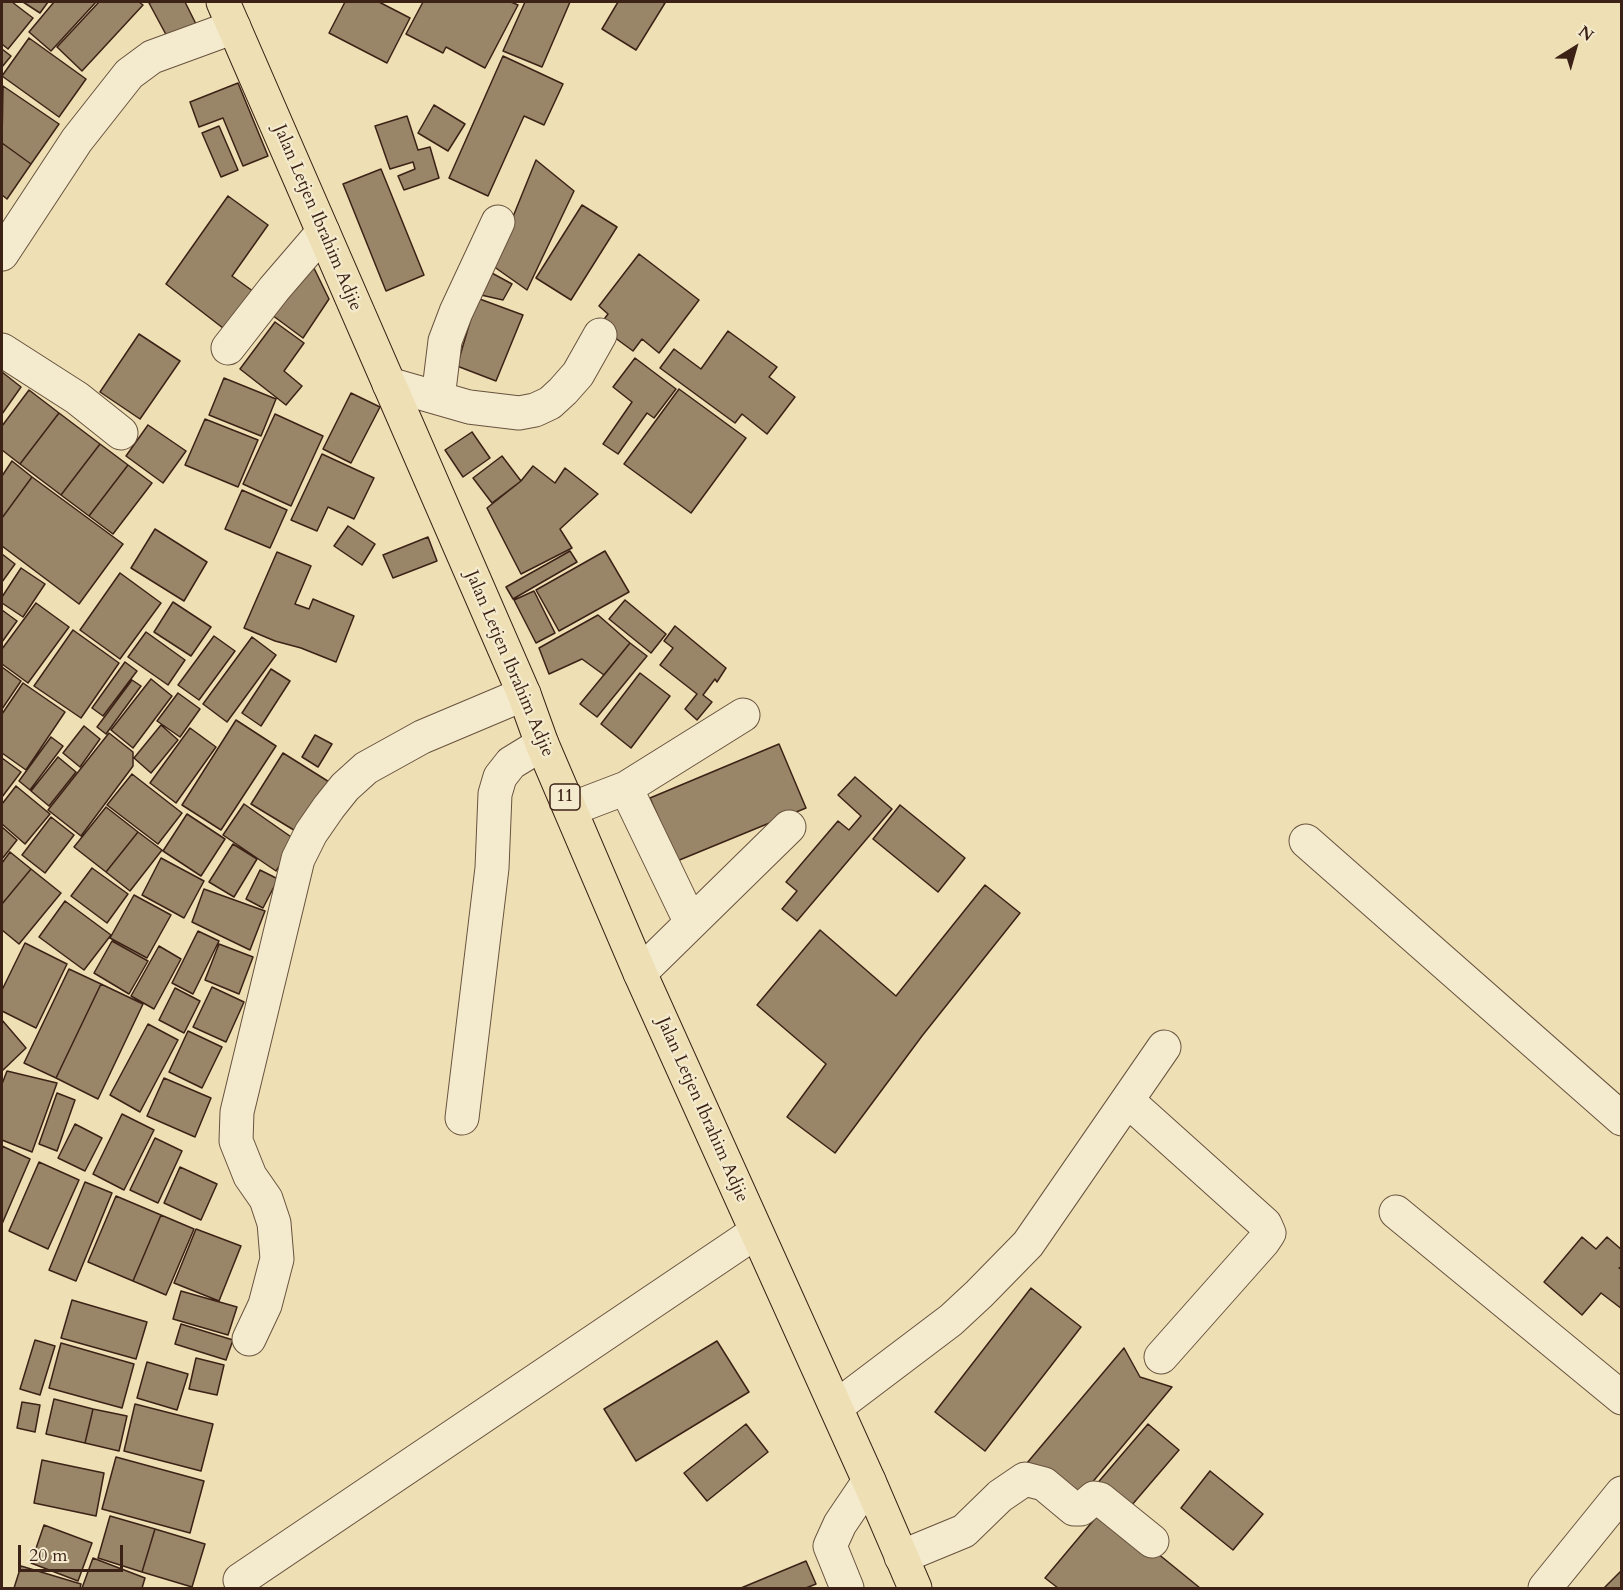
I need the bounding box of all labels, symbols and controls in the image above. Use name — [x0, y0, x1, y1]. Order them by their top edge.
north arrow — [1545, 18, 1605, 78]
text: N — [1574, 21, 1598, 47]
street label: Jalan Letjen Ibrahim Adjie — [268, 122, 366, 314]
street label: Jalan Letjen Ibrahim Adjie — [460, 568, 558, 760]
road number: 11 — [550, 784, 580, 810]
street label: Jalan Letjen Ibrahim Adjie — [651, 1014, 753, 1206]
scale bar — [21, 1533, 126, 1571]
text: 20 m — [29, 1543, 68, 1568]

